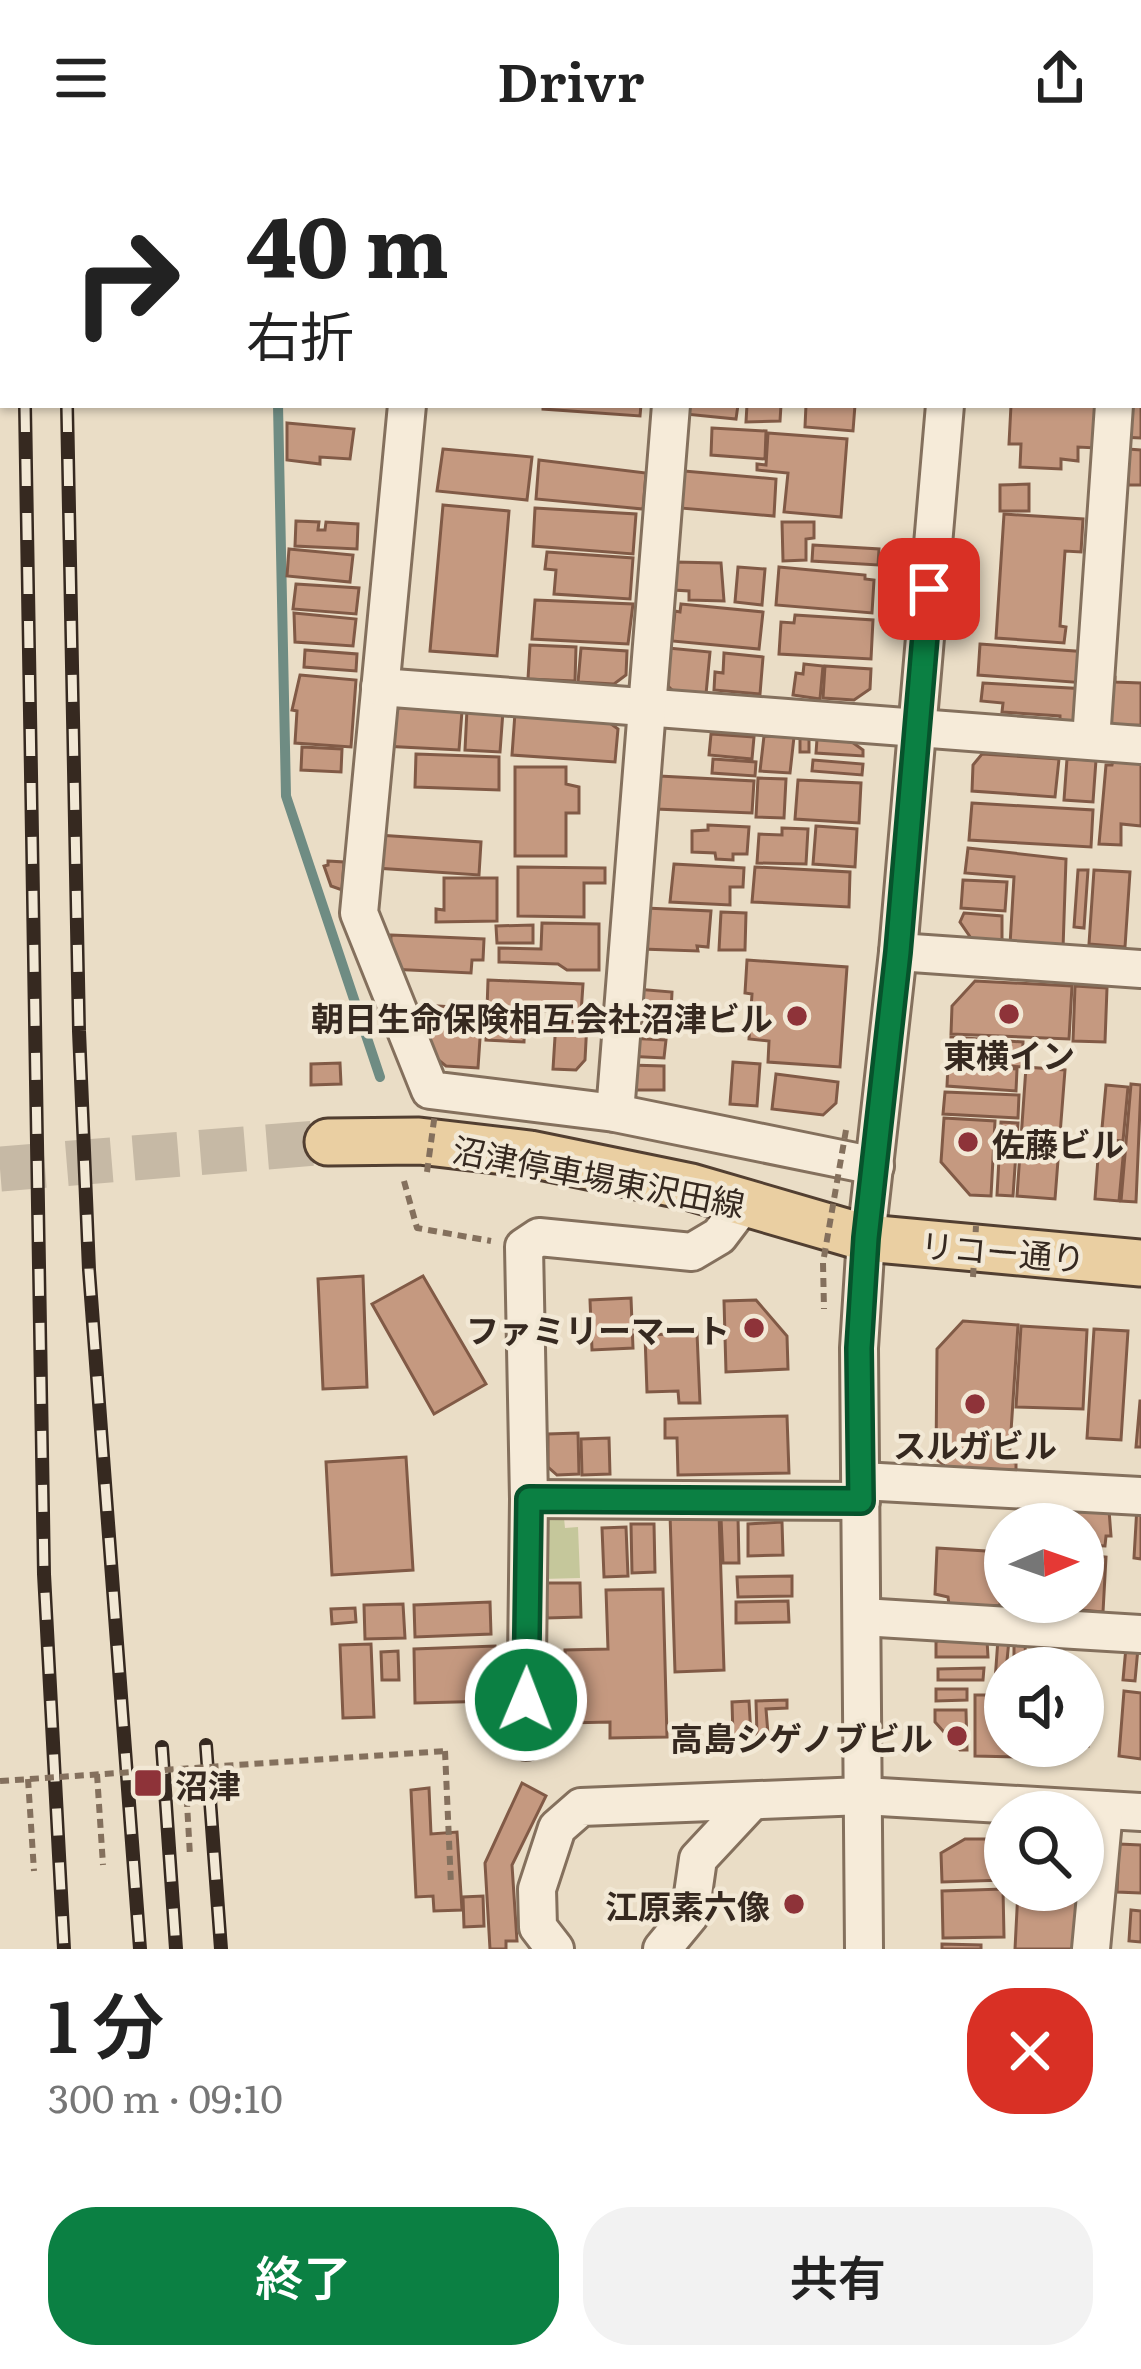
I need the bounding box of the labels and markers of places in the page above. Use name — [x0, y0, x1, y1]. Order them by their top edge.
pin — [878, 538, 980, 640]
place label: 朝日生命保険相互会社沼津ビル — [311, 992, 773, 1041]
marker: 東横イン — [996, 1001, 1022, 1027]
marker: 朝日生命保険相互会社沼津ビル — [784, 1003, 810, 1029]
place label: 東横イン — [943, 1029, 1075, 1078]
place label: 佐藤ビル — [992, 1118, 1124, 1167]
marker: 佐藤ビル — [955, 1129, 981, 1155]
place label: ファミリーマート — [466, 1304, 730, 1353]
marker: ファミリーマート — [741, 1315, 767, 1341]
marker: スルガビル — [962, 1391, 988, 1417]
place label: スルガビル — [893, 1419, 1057, 1468]
place label: 高島シゲノブビル — [670, 1712, 933, 1761]
marker: 高島シゲノブビル — [944, 1723, 970, 1749]
place label: 沼津 — [175, 1759, 241, 1808]
marker: 沼津 — [132, 1767, 164, 1799]
place label: 江原素六像 — [605, 1880, 770, 1929]
marker: 江原素六像 — [781, 1891, 807, 1917]

